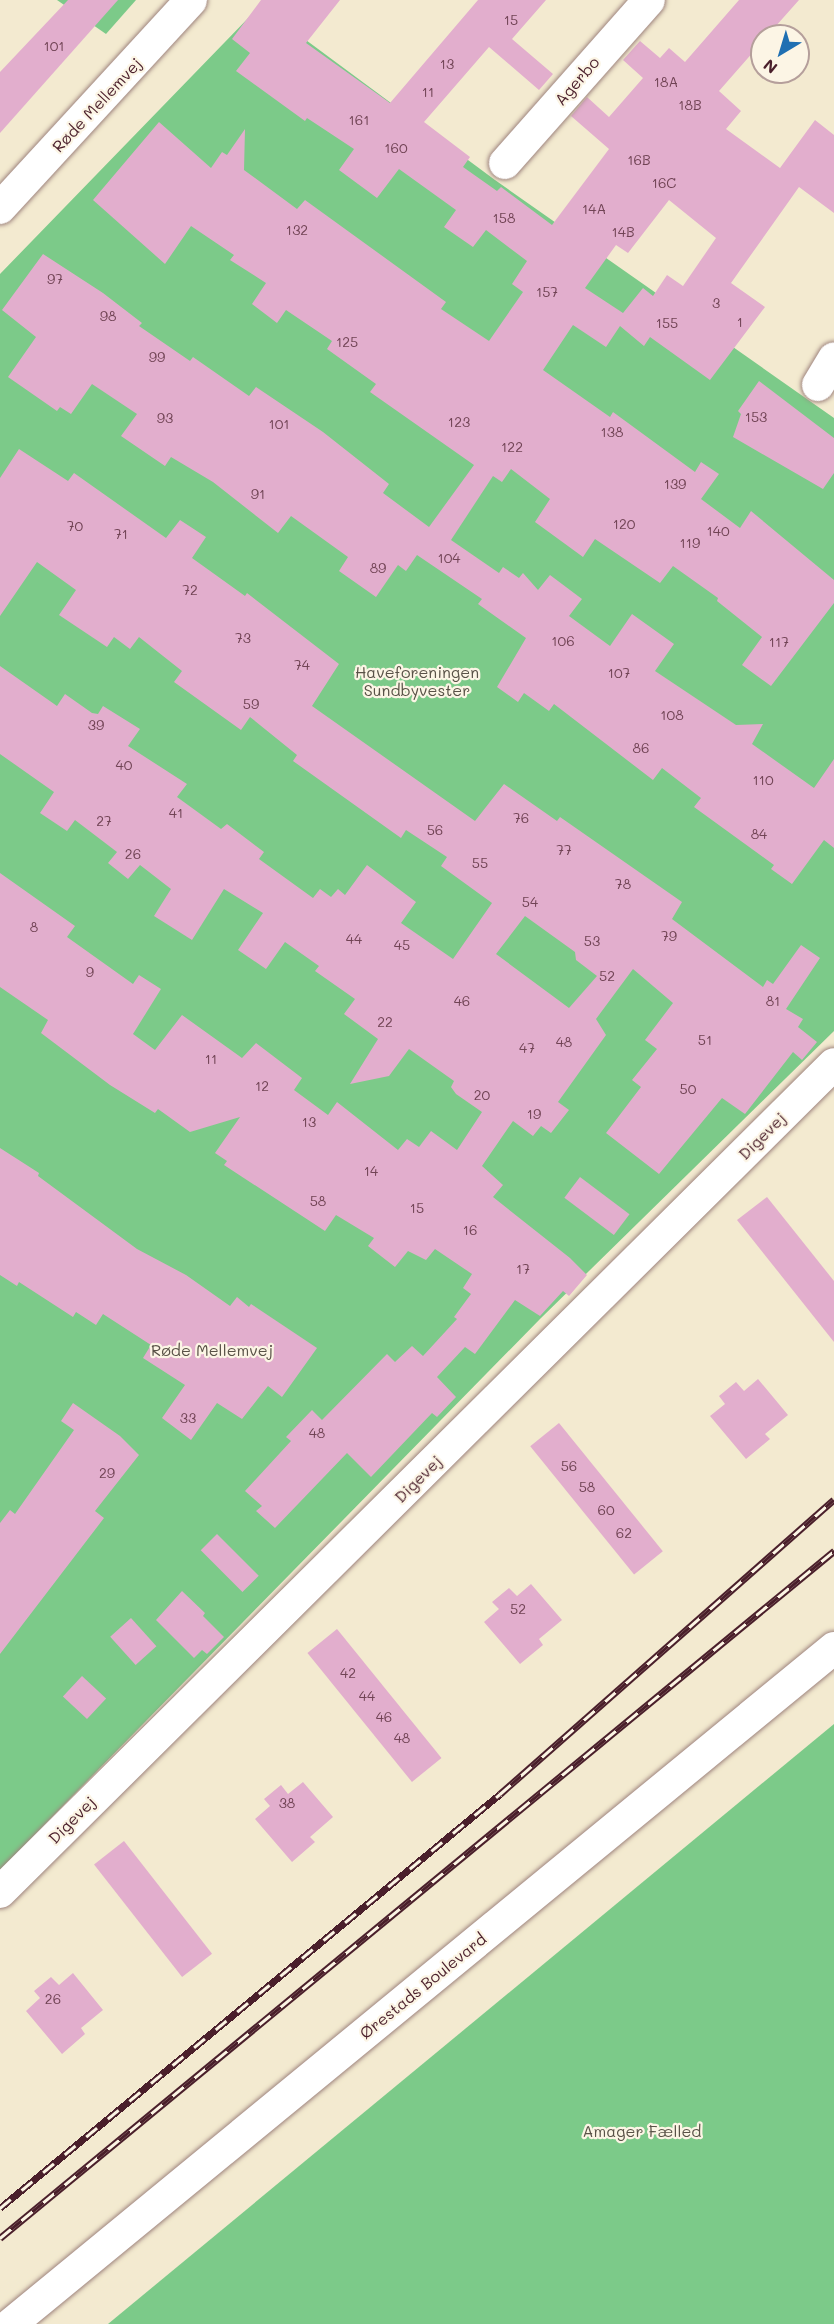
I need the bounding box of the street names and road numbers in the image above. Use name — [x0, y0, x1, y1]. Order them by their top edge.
street label: Agerbo — [551, 53, 603, 109]
street label: Røde Mellemvej — [48, 54, 146, 156]
street label: Digevej — [734, 1108, 790, 1164]
street label: Digevej — [390, 1451, 446, 1507]
street label: Digevej — [44, 1792, 100, 1848]
street label: Ørestads Boulevard — [356, 1929, 490, 2043]

